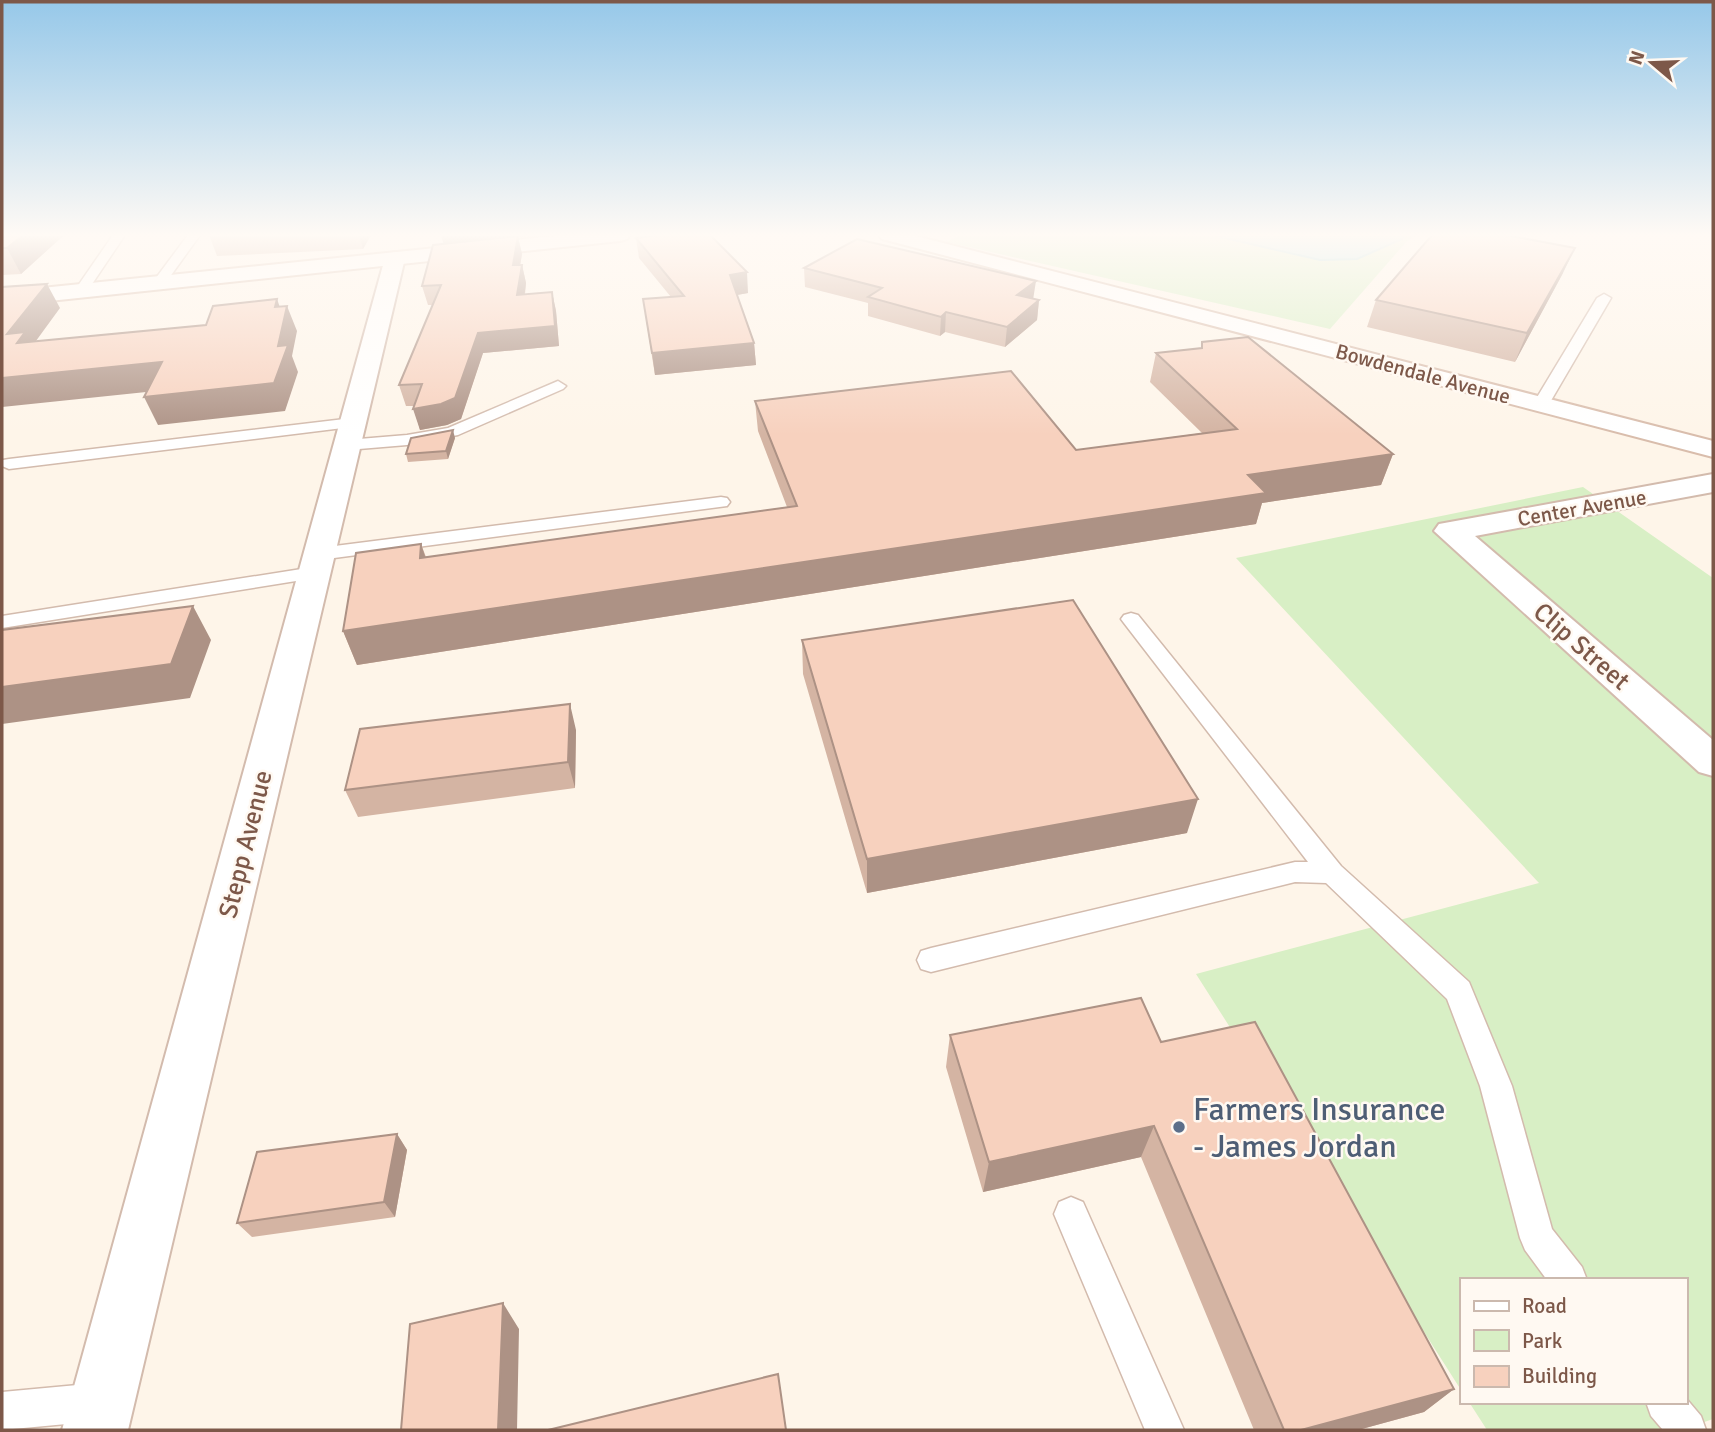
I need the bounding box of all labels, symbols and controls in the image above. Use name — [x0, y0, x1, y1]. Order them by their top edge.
north arrow — [1617, 28, 1687, 98]
text: N — [1623, 48, 1650, 68]
street label: Bowdendale Avenue — [1333, 338, 1513, 410]
street label: Center Avenue — [1516, 484, 1648, 532]
street label: Clip Street — [1527, 596, 1636, 697]
street label: Stepp Avenue — [212, 767, 280, 921]
place label: Farmers Insurance - James Jordan — [1193, 1090, 1445, 1166]
marker: Farmers Insurance - James Jordan — [1171, 1119, 1187, 1135]
legend — [1460, 1278, 1687, 1404]
text: Road — [1522, 1293, 1567, 1319]
text: Park — [1522, 1328, 1563, 1354]
text: Building — [1522, 1363, 1597, 1389]

